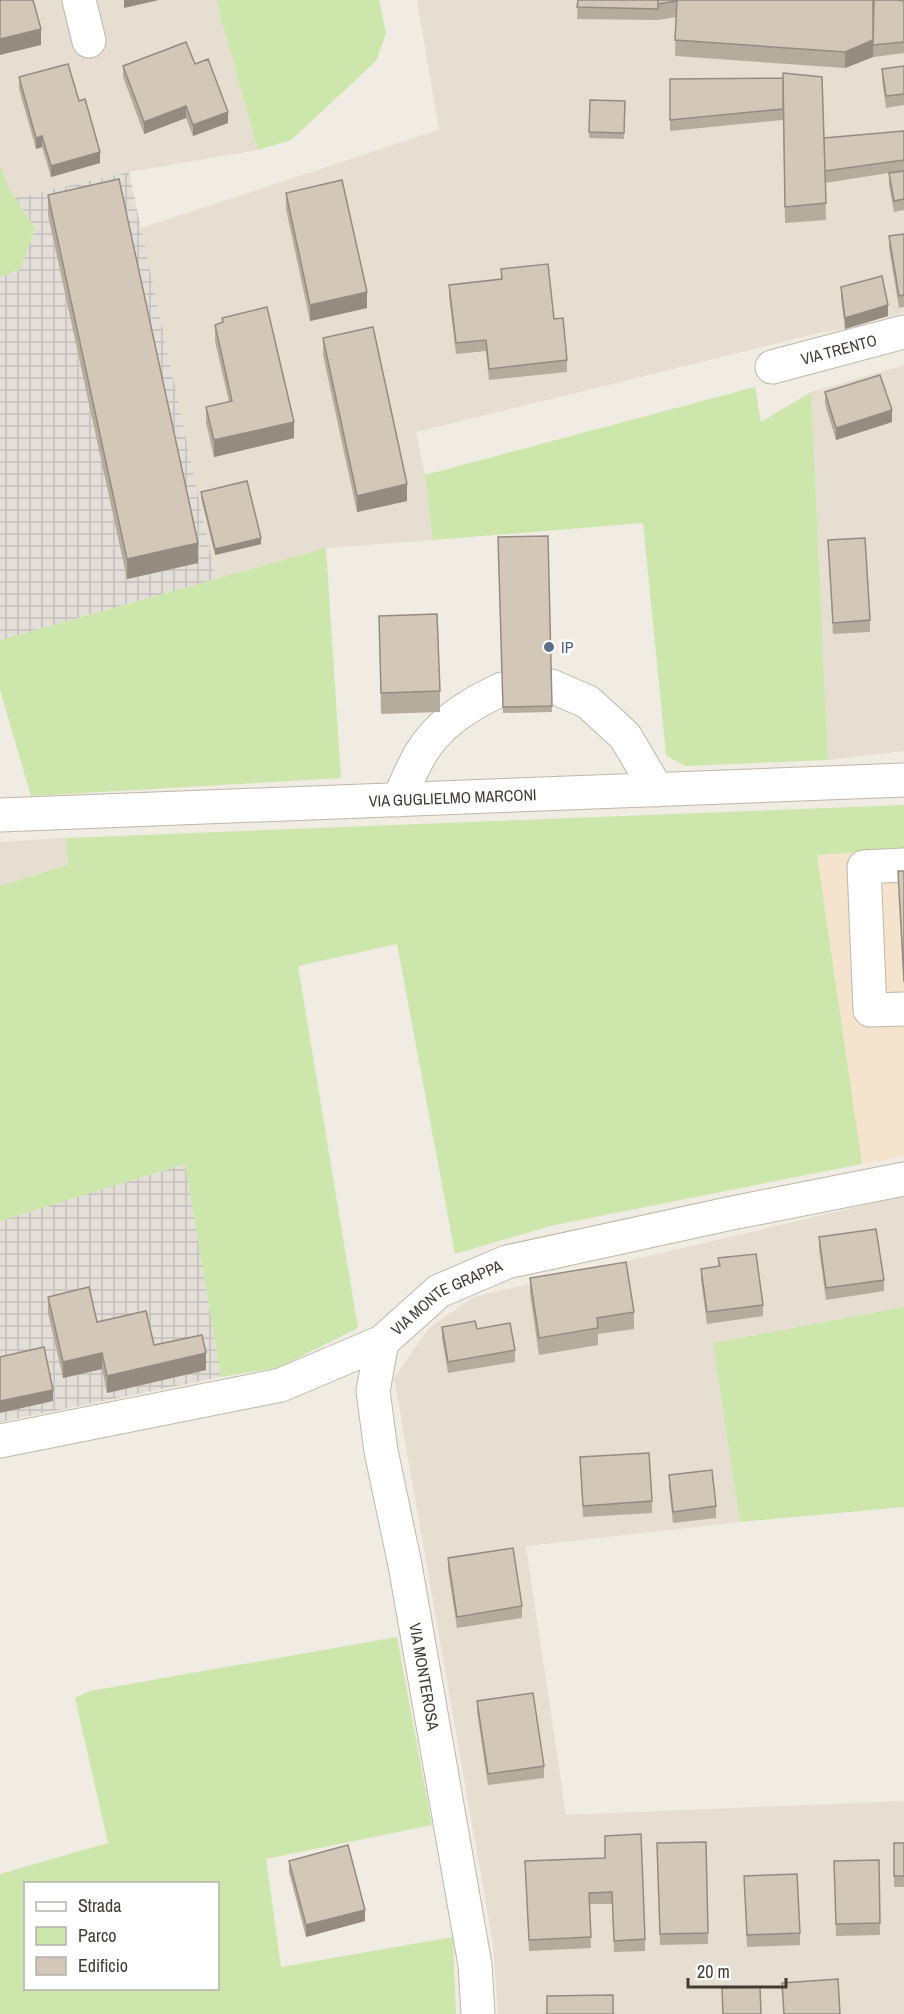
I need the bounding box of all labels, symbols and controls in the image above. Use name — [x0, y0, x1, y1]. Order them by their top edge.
street label: VIA TRENTO — [798, 329, 879, 370]
place label: IP — [561, 636, 574, 658]
marker: IP — [542, 640, 556, 654]
street label: VIA GUGLIELMO MARCONI — [368, 783, 537, 812]
street label: VIA MONTE GRAPPA — [386, 1254, 506, 1340]
street label: VIA MONTEROSA — [404, 1621, 445, 1732]
legend — [24, 1882, 219, 1990]
text: Strada — [78, 1893, 122, 1918]
text: Parco — [78, 1923, 117, 1948]
scale bar — [688, 1951, 786, 1989]
text: Edificio — [78, 1953, 128, 1978]
text: 20 m — [697, 1959, 730, 1984]

